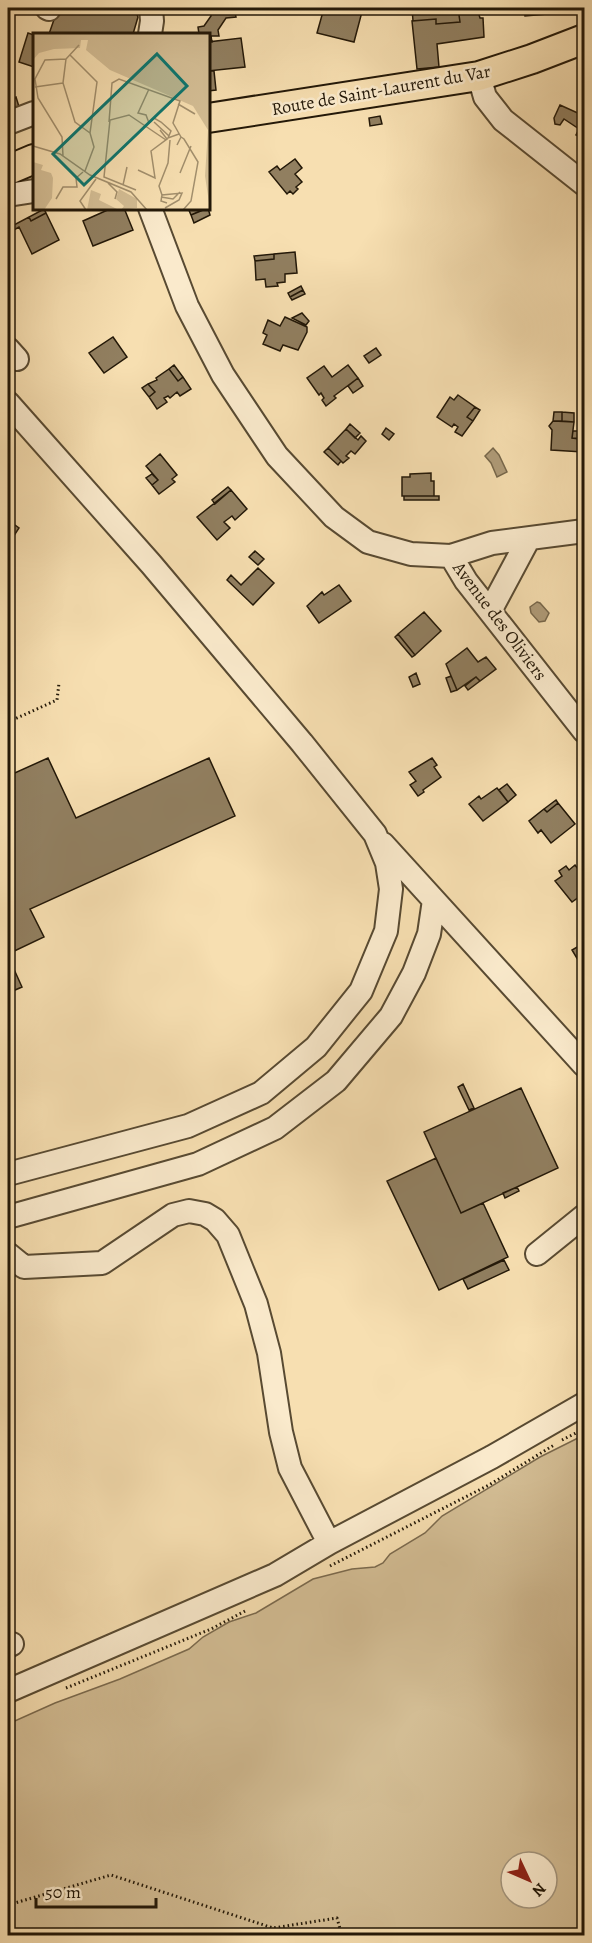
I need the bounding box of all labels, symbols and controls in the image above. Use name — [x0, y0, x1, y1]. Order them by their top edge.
inset map — [33, 33, 210, 210]
street label: Route de Saint-Laurent du Var — [270, 59, 492, 121]
street label: Avenue des Oliviers — [447, 556, 553, 685]
north arrow — [499, 1850, 559, 1910]
scale bar — [36, 1871, 156, 1909]
text: N — [527, 1878, 551, 1902]
text: 50 m — [45, 1880, 81, 1904]

